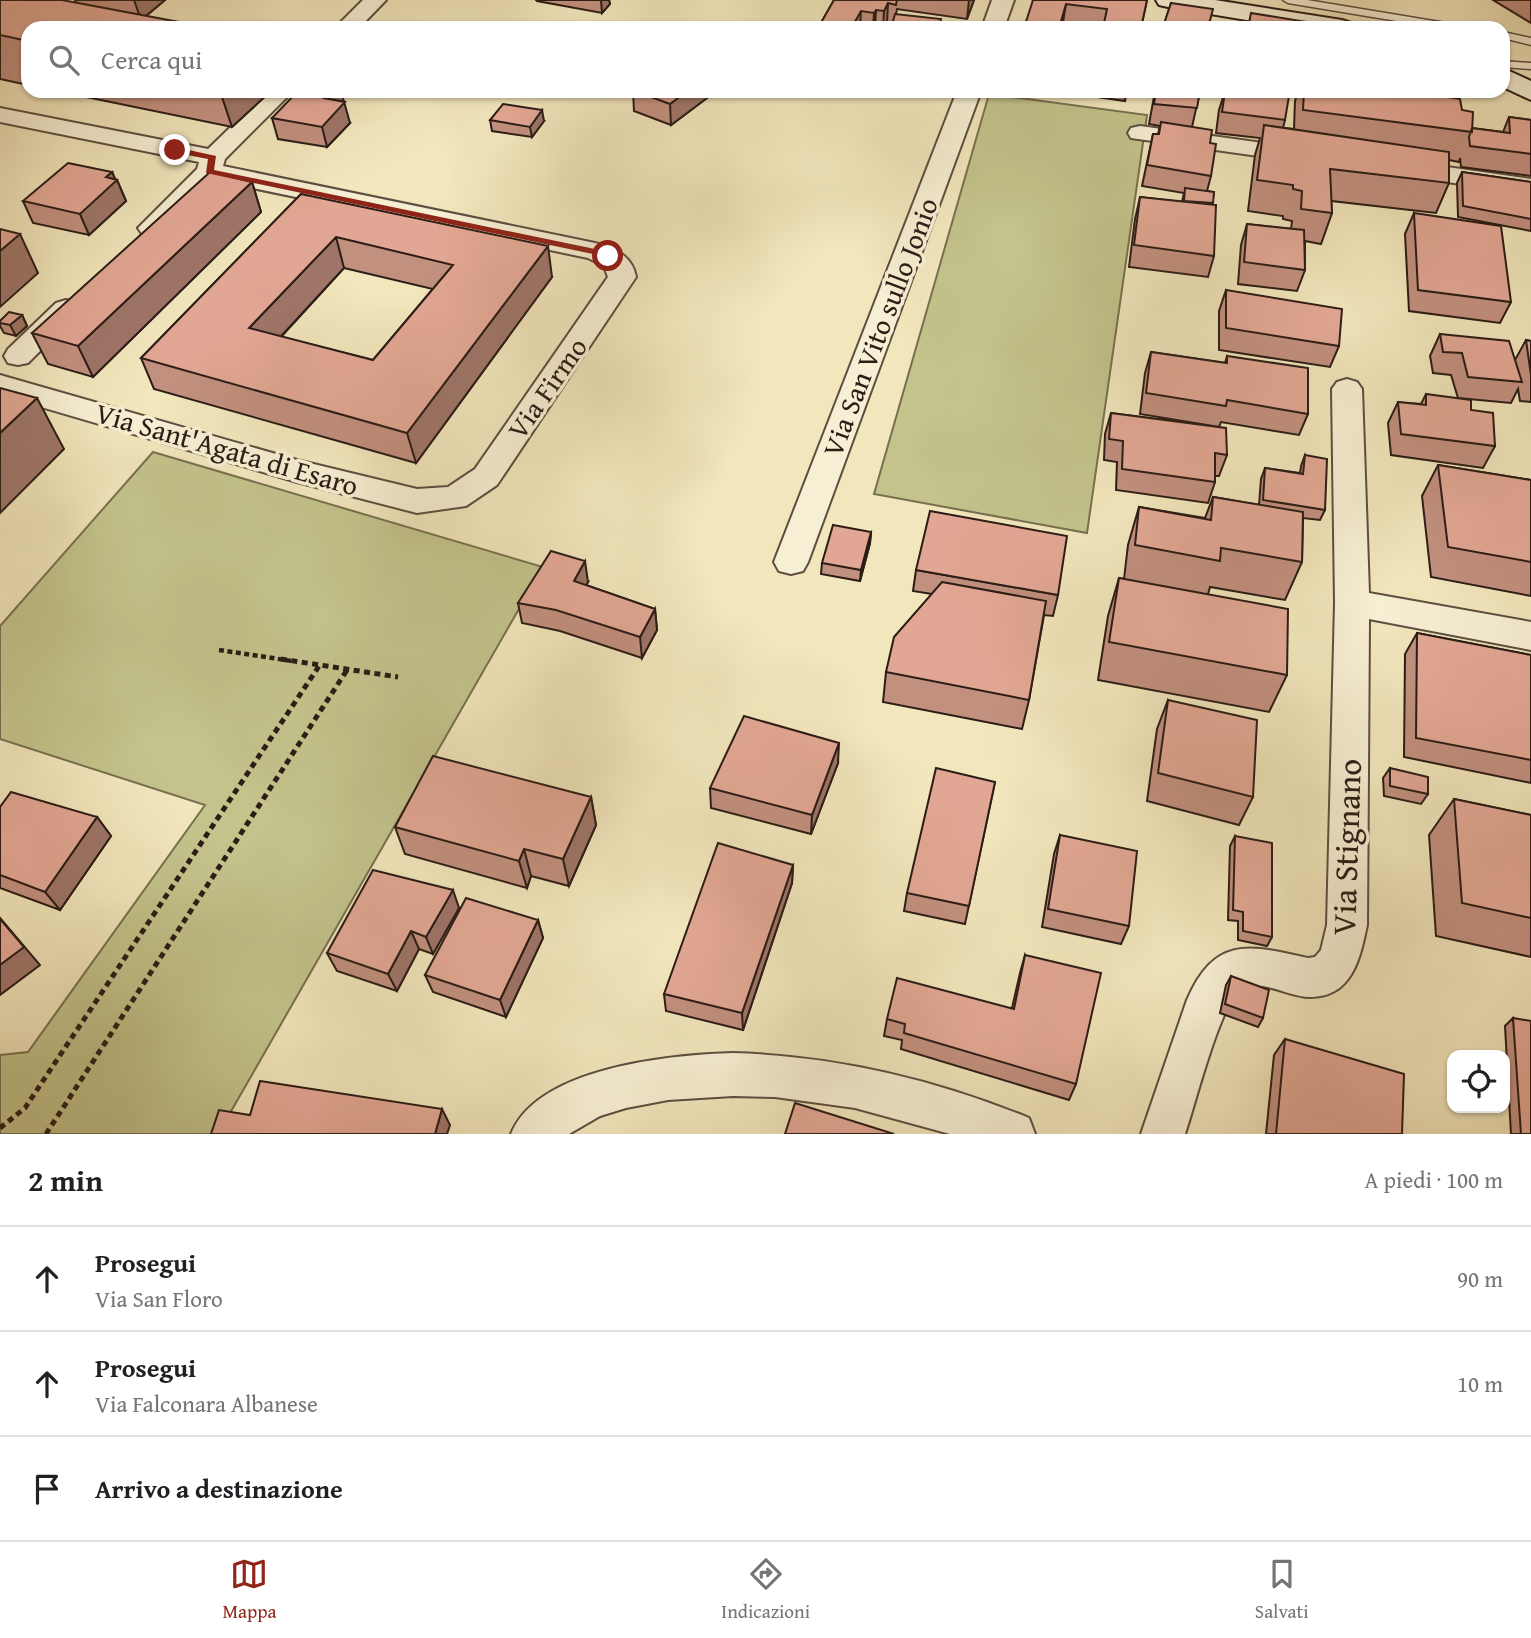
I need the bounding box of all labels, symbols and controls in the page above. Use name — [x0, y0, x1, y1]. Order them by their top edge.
search box — [21, 21, 1510, 98]
text: Cerca qui — [101, 40, 202, 79]
icon: search — [45, 41, 83, 79]
route end — [159, 134, 190, 165]
street label: Via San Vito sullo Jonio — [811, 191, 948, 462]
route start — [592, 240, 623, 271]
street label: Via Firmo — [497, 329, 597, 447]
street label: Via Sant'Agata di Esaro — [91, 391, 363, 506]
street label: Via Stignano — [1319, 758, 1373, 936]
map controls — [1447, 1050, 1510, 1113]
button: locate — [1447, 1050, 1510, 1113]
text: 2 min — [28, 1158, 103, 1202]
text: A piedi · 100 m — [1365, 1163, 1503, 1196]
text: Prosegui — [95, 1243, 196, 1282]
icon: ahead — [28, 1260, 66, 1298]
text: 90 m — [1457, 1262, 1503, 1295]
text: Via San Floro — [95, 1282, 223, 1315]
text: Prosegui — [95, 1348, 196, 1387]
icon: ahead — [28, 1365, 66, 1403]
text: 10 m — [1457, 1367, 1503, 1400]
text: Via Falconara Albanese — [95, 1387, 318, 1420]
text: Arrivo a destinazione — [95, 1469, 343, 1508]
icon: arrive — [28, 1470, 66, 1508]
tab: Mappa — [222, 1555, 276, 1625]
tab: Indicazioni — [721, 1555, 810, 1625]
tab: Salvati — [1255, 1555, 1309, 1625]

